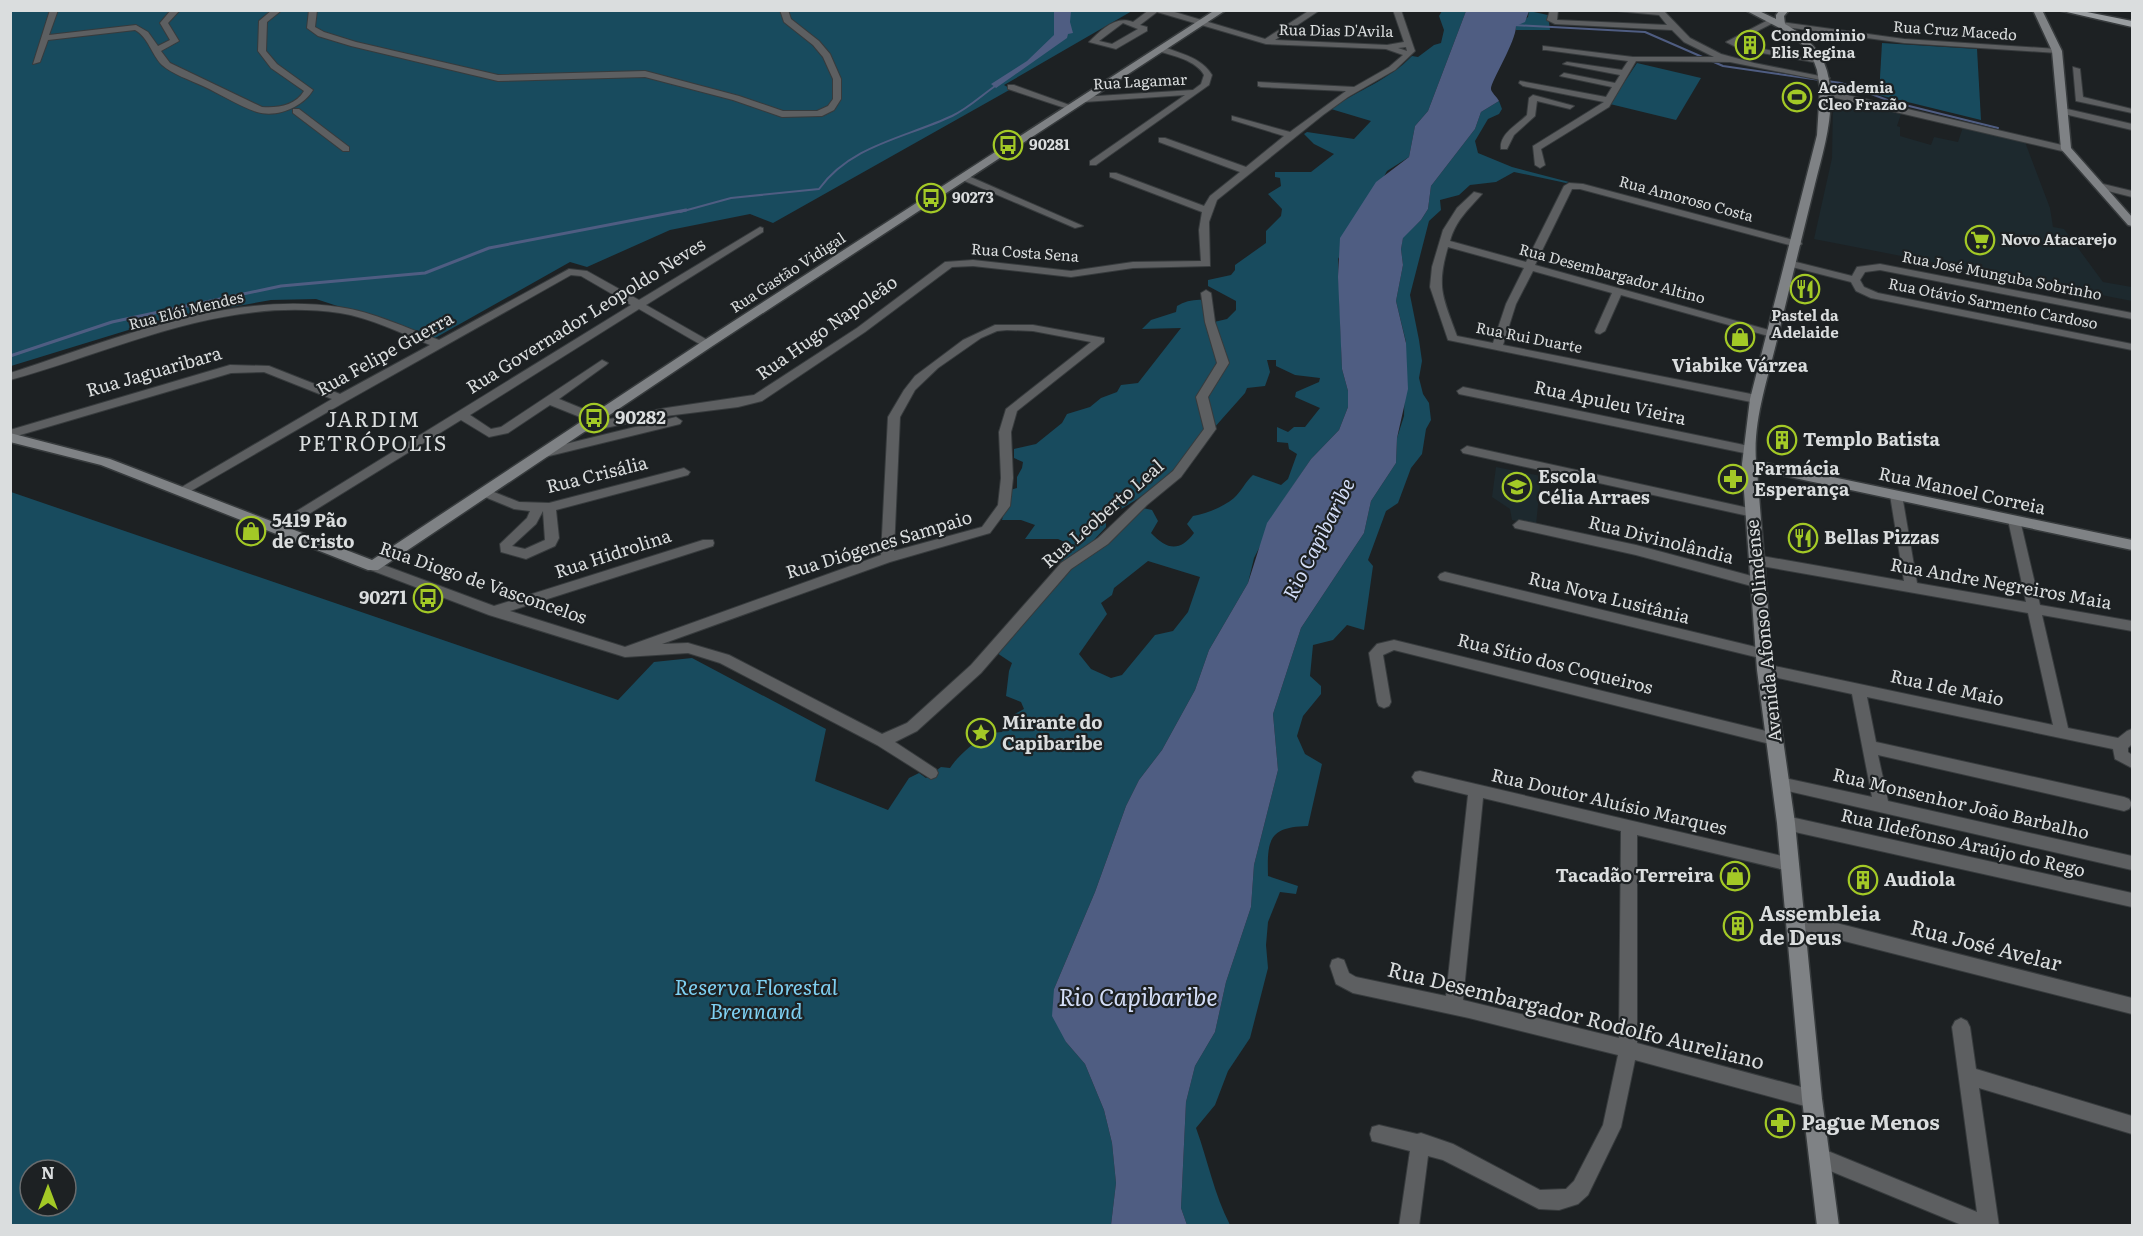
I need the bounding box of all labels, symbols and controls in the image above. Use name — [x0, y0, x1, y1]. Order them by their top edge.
street label: Rua Cruz Macedo — [1892, 14, 2018, 45]
street label: Rua Dias D'Avila — [1278, 17, 1395, 42]
place label: Condominio Elis Regina — [1771, 23, 1866, 63]
building icon: Condominio Elis Regina — [1734, 29, 1766, 61]
street label: Rua Lagamar — [1092, 67, 1188, 94]
place label: Academia Cleo Frazão — [1818, 75, 1907, 115]
sports icon: Academia Cleo Frazão — [1781, 81, 1813, 113]
bus stop icon: 90281 — [992, 129, 1024, 161]
place label: 90281 — [1029, 132, 1070, 155]
street label: Rua Amoroso Costa — [1617, 169, 1757, 227]
bus stop icon: 90273 — [915, 182, 947, 214]
place label: 90273 — [952, 185, 994, 208]
supermarket icon: Novo Atacarejo — [1964, 224, 1996, 256]
street label: Rua Gastão Vidigal — [725, 226, 850, 318]
place label: Novo Atacarejo — [2001, 227, 2117, 250]
street label: Rua Governador Leopoldo Neves — [460, 230, 710, 400]
street label: Rua Costa Sena — [970, 236, 1081, 267]
street label: Rua Desembargador Altino — [1517, 237, 1708, 309]
street label: Rua José Munguba Sobrinho — [1900, 244, 2104, 305]
street label: Rua Hugo Napoleão — [750, 268, 902, 386]
street label: Rua Otávio Sarmento Cardoso — [1887, 271, 2100, 334]
restaurant icon: Pastel da Adelaide — [1789, 273, 1821, 305]
street label: Rua Elói Mendes — [126, 284, 246, 335]
place label: Pastel da Adelaide — [1771, 303, 1839, 343]
street label: Rua Felipe Guerra — [311, 304, 458, 402]
street label: Rua Rui Duarte — [1474, 315, 1585, 358]
shop icon: Viabike Várzea — [1724, 321, 1756, 353]
street label: Rua Jaguaribara — [83, 338, 225, 403]
place label: Viabike Várzea — [1672, 351, 1809, 378]
street label: Rua Apuleu Vieira — [1532, 372, 1689, 431]
district label: JARDIM PETRÓPOLIS — [298, 402, 448, 457]
bus stop icon: 90282 — [578, 402, 610, 434]
place label: 90282 — [615, 403, 666, 430]
building icon: Templo Batista — [1766, 424, 1798, 456]
place label: Templo Batista — [1803, 425, 1941, 452]
street label: Rua Crisália — [543, 448, 650, 499]
street label: Rua Leoberto Leal — [1035, 452, 1169, 574]
place label: Farmácia Esperança — [1754, 454, 1850, 502]
street label: Rua Manoel Correia — [1876, 459, 2049, 520]
place label: Escola Célia Arraes — [1538, 462, 1650, 510]
pharmacy icon: Farmácia Esperança — [1717, 463, 1749, 495]
school or university icon: Escola Célia Arraes — [1501, 471, 1533, 503]
water label: Rio Capibaribe — [1274, 472, 1361, 604]
street label: Rua Diógenes Sampaio — [782, 502, 975, 585]
place label: 5419 Pão de Cristo — [272, 506, 354, 554]
street label: Rua Divinolândia — [1586, 507, 1737, 570]
shop icon: 5419 Pão de Cristo — [235, 515, 267, 547]
street label: Avenida Afonso Olindense — [1737, 518, 1788, 744]
street label: Rua Hidrolina — [551, 521, 675, 584]
restaurant icon: Bellas Pizzas — [1787, 522, 1819, 554]
place label: Bellas Pizzas — [1824, 523, 1939, 550]
street label: Rua Diogo de Vasconcelos — [376, 533, 591, 630]
street label: Rua Andre Negreiros Maia — [1888, 550, 2114, 615]
street label: Rua Nova Lusitânia — [1526, 563, 1693, 630]
bus stop icon: 90271 — [412, 582, 444, 614]
place label: 90271 — [359, 583, 408, 610]
street label: Rua Sítio dos Coqueiros — [1455, 625, 1656, 700]
street label: Rua 1 de Maio — [1888, 661, 2007, 712]
place label: Mirante do Capibaribe — [1002, 708, 1103, 756]
place icon: Mirante do Capibaribe — [965, 717, 997, 749]
street label: Rua Doutor Aluísio Marques — [1489, 760, 1730, 841]
street label: Rua Monsenhor João Barbalho — [1830, 760, 2092, 845]
street label: Rua Ildefonso Araújo do Rego — [1838, 800, 2088, 883]
shop icon: Tacadão Terreira — [1719, 860, 1751, 892]
place label: Tacadão Terreira — [1556, 861, 1715, 888]
building icon: Audiola — [1847, 864, 1879, 896]
place label: Audiola — [1884, 865, 1956, 892]
place label: Assembleia de Deus — [1759, 896, 1881, 951]
building icon: Assembleia de Deus — [1722, 910, 1754, 942]
street label: Rua José Avelar — [1908, 910, 2065, 977]
street label: Rua Desembargador Rodolfo Aureliano — [1385, 952, 1768, 1075]
park label: Reserva Florestal Brennand — [674, 970, 838, 1025]
water label: Rio Capibaribe — [1058, 978, 1218, 1013]
place label: Pague Menos — [1801, 1105, 1940, 1136]
pharmacy icon: Pague Menos — [1764, 1107, 1796, 1139]
north arrow — [18, 1158, 78, 1218]
text: N — [41, 1160, 55, 1184]

